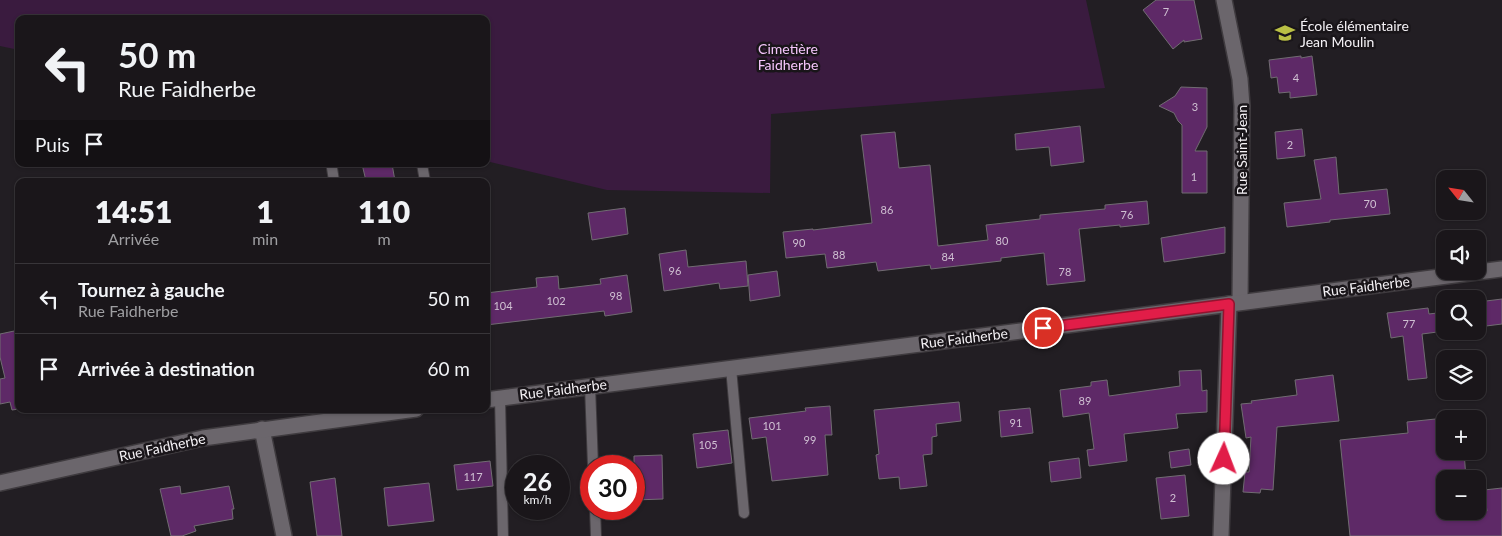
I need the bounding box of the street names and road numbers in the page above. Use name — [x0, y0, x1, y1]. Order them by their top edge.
street label: Rue Saint-Jean — [1233, 105, 1250, 195]
street label: Rue Faidherbe — [1321, 272, 1411, 300]
street label: Rue Faidherbe — [919, 324, 1009, 352]
street label: Rue Faidherbe — [518, 375, 608, 403]
street label: Rue Faidherbe — [117, 430, 207, 464]

